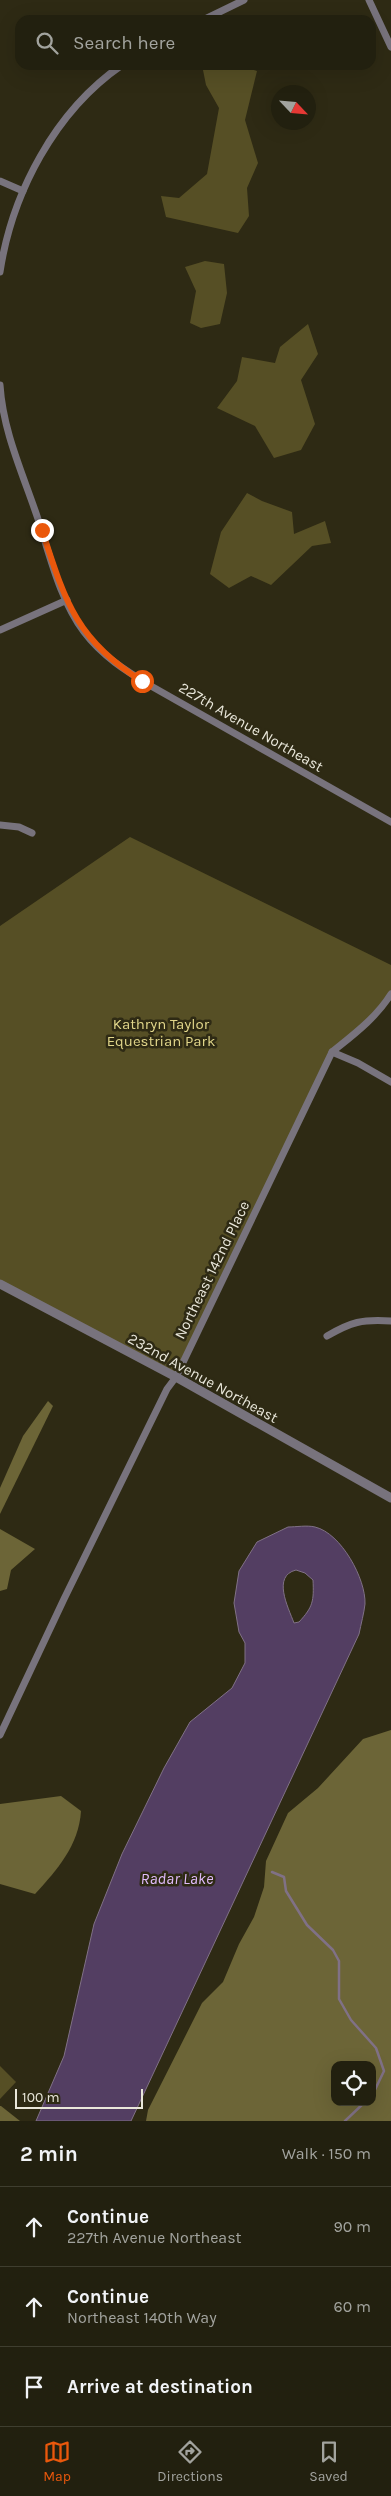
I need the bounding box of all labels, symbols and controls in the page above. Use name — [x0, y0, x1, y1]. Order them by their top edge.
search box — [15, 15, 376, 70]
icon: search — [33, 29, 61, 57]
text: Search here — [73, 32, 175, 54]
north arrow — [271, 85, 316, 130]
route end — [31, 519, 54, 542]
route start — [131, 670, 154, 693]
street label: 227th Avenue Northeast — [176, 678, 327, 776]
park label: Kathryn Taylor Equestrian Park — [107, 1015, 215, 1050]
street label: Northeast 142nd Place — [171, 1198, 253, 1342]
street label: 232nd Avenue Northeast — [125, 1329, 281, 1427]
water label: Radar Lake — [141, 1869, 214, 1888]
map controls — [331, 2061, 376, 2106]
button: locate — [331, 2061, 376, 2106]
scale bar — [15, 2086, 142, 2109]
text: 100 m — [22, 2089, 60, 2106]
text: 2 min — [20, 2142, 78, 2166]
text: Walk · 150 m — [282, 2144, 371, 2163]
text: Continue — [67, 2206, 149, 2228]
icon: ahead — [20, 2213, 48, 2241]
text: 90 m — [333, 2217, 371, 2236]
text: 227th Avenue Northeast — [67, 2228, 242, 2247]
text: Continue — [67, 2286, 149, 2308]
icon: ahead — [20, 2293, 48, 2321]
text: 60 m — [334, 2297, 371, 2316]
text: Northeast 140th Way — [67, 2308, 217, 2327]
icon: arrive — [20, 2373, 48, 2401]
text: Arrive at destination — [67, 2376, 253, 2398]
tab: Map — [43, 2438, 71, 2485]
tab: Directions — [157, 2438, 223, 2485]
tab: Saved — [309, 2438, 348, 2485]

